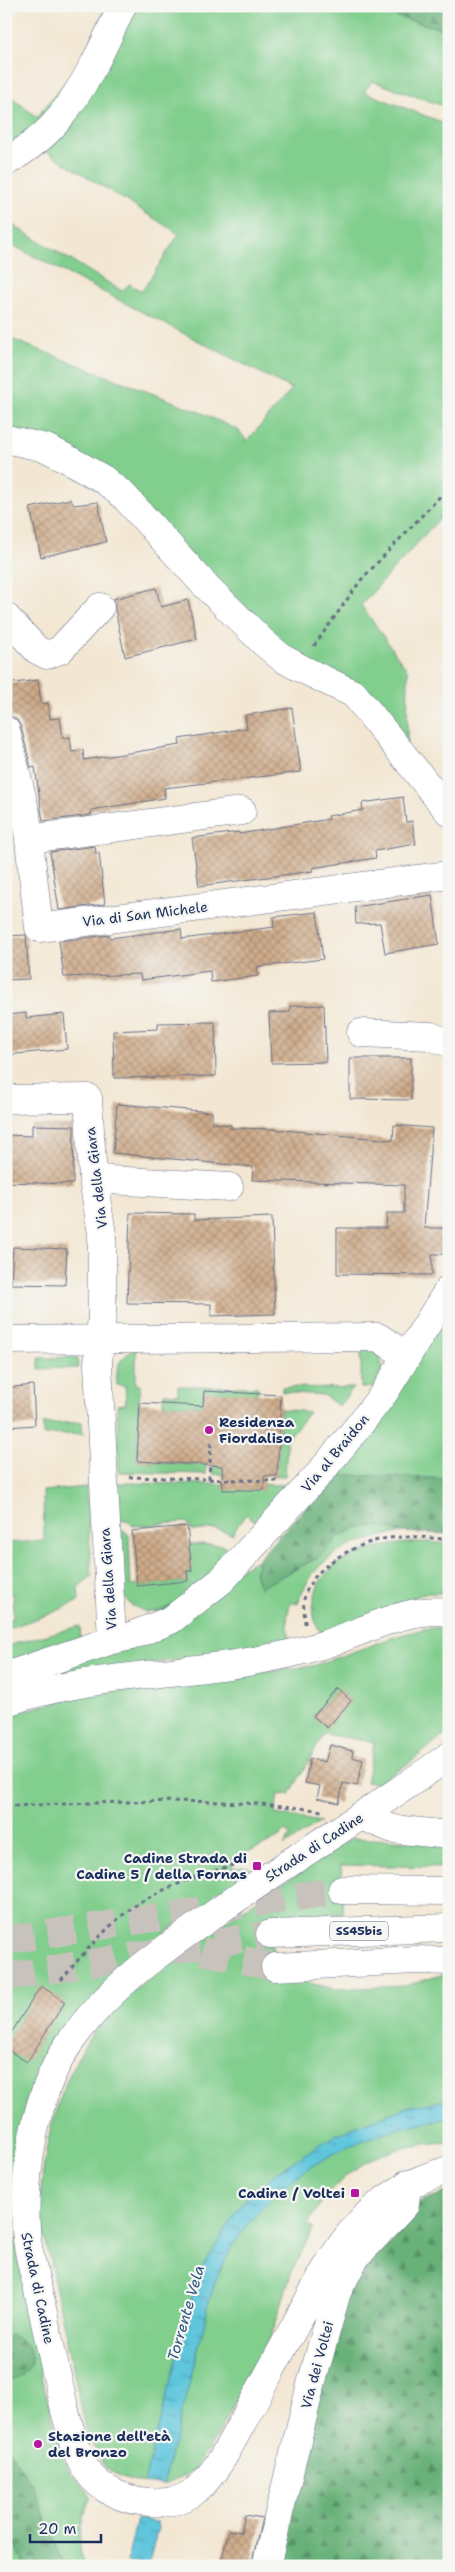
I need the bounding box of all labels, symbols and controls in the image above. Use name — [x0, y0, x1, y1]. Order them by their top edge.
street label: Via di San Michele — [81, 897, 209, 931]
street label: Via della Giara — [81, 1126, 111, 1230]
street label: Via al Braidon — [297, 1410, 373, 1496]
place label: Residenza Fiordaliso — [219, 1413, 295, 1447]
marker: Residenza Fiordaliso — [203, 1424, 215, 1436]
street label: Via della Giara — [95, 1527, 121, 1631]
street label: Strada di Cadine — [261, 1808, 367, 1886]
place label: Cadine Strada di Cadine 5 / della Fornas — [76, 1849, 247, 1883]
marker: Cadine Strada di Cadine 5 / della Fornas — [251, 1860, 263, 1872]
road number: SS45bis — [330, 1922, 388, 1940]
place label: Cadine / Voltei — [238, 2184, 345, 2202]
marker: Cadine / Voltei — [349, 2187, 361, 2199]
street label: Strada di Cadine — [17, 2230, 59, 2346]
water label: Torrente Vela — [163, 2263, 209, 2363]
street label: Via dei Voltei — [297, 2319, 337, 2411]
place label: Stazione dell'età del Bronzo — [48, 2427, 171, 2461]
marker: Stazione dell'età del Bronzo — [32, 2438, 44, 2450]
scale bar — [30, 2512, 101, 2544]
text: 20 m — [38, 2519, 77, 2539]

